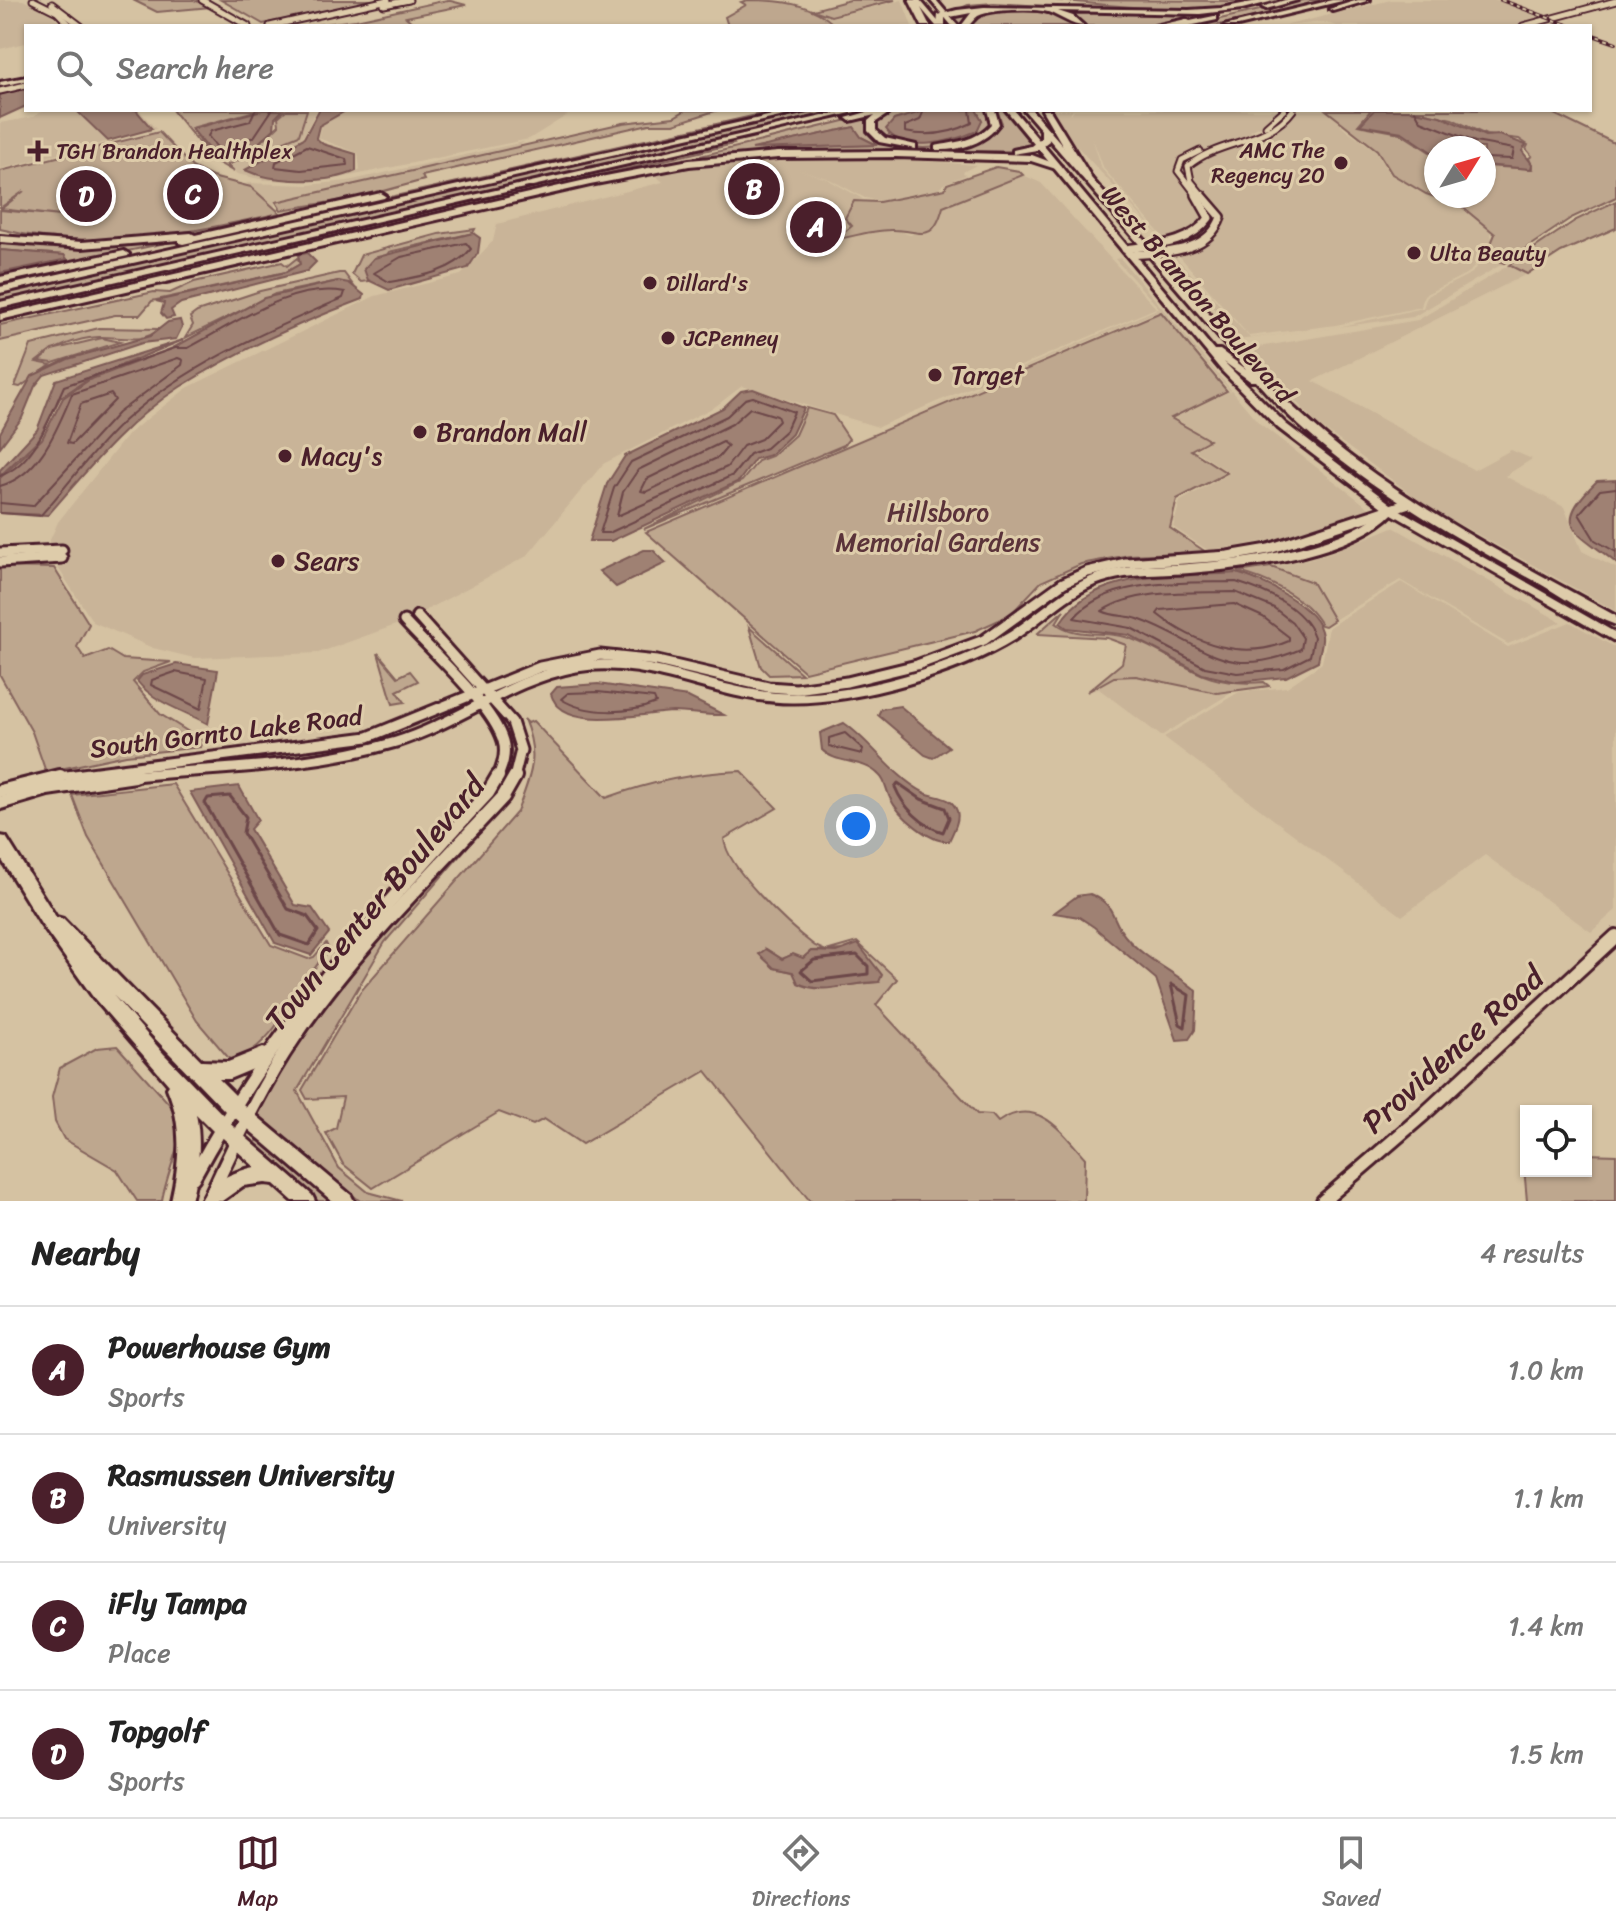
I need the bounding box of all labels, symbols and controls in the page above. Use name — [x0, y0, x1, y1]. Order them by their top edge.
search box — [24, 24, 1592, 112]
text: Search here — [116, 41, 274, 95]
icon: search — [52, 46, 96, 90]
place label: AMC The Regency 20 — [1211, 131, 1325, 195]
place label: TGH Brandon Healthplex — [56, 132, 293, 171]
north arrow — [1424, 136, 1496, 208]
marker: TGH Brandon Healthplex — [27, 140, 49, 162]
marker: AMC The Regency 20 — [1332, 154, 1350, 172]
pin: B — [728, 159, 780, 219]
pin: C — [167, 164, 219, 224]
pin: D — [60, 166, 112, 226]
street label: West Brandon Boulevard — [1089, 174, 1308, 416]
pin: A — [790, 197, 842, 257]
place label: Ulta Beauty — [1430, 234, 1547, 273]
marker: Ulta Beauty — [1405, 244, 1423, 262]
place label: Dillard's — [666, 264, 749, 303]
marker: Dillard's — [641, 274, 659, 292]
place label: JCPenney — [683, 319, 779, 358]
marker: JCPenney — [659, 329, 677, 347]
place label: Target — [951, 352, 1025, 398]
marker: Target — [926, 366, 944, 384]
place label: Brandon Mall — [436, 409, 587, 455]
marker: Brandon Mall — [411, 423, 429, 441]
place label: Macy's — [301, 433, 382, 479]
marker: Macy's — [276, 447, 294, 465]
park label: Hillsboro Memorial Gardens — [835, 489, 1042, 565]
place label: Sears — [294, 538, 359, 584]
marker: Sears — [269, 552, 287, 570]
street label: South Gornto Lake Road — [87, 692, 367, 772]
street label: Town Center Boulevard — [249, 759, 502, 1045]
your location — [836, 806, 876, 846]
street label: Providence Road — [1348, 950, 1560, 1149]
map controls — [1520, 1105, 1592, 1177]
button: locate — [1520, 1105, 1592, 1177]
text: Nearby — [32, 1223, 140, 1283]
text: 4 results — [1480, 1230, 1584, 1276]
text: Powerhouse Gym — [108, 1320, 331, 1374]
text: A — [49, 1347, 67, 1393]
text: 1.0 km — [1508, 1347, 1584, 1393]
text: Sports — [108, 1374, 184, 1420]
text: Rasmussen University — [108, 1448, 394, 1502]
text: B — [50, 1475, 66, 1521]
text: 1.1 km — [1513, 1475, 1584, 1521]
text: University — [108, 1502, 226, 1548]
text: iFly Tampa — [108, 1576, 247, 1630]
text: C — [50, 1603, 66, 1649]
text: 1.4 km — [1508, 1603, 1584, 1649]
text: Place — [108, 1630, 171, 1676]
text: Topgolf — [108, 1704, 205, 1758]
text: D — [50, 1731, 66, 1777]
text: 1.5 km — [1509, 1731, 1584, 1777]
text: Sports — [108, 1758, 184, 1804]
tab: Map — [236, 1831, 280, 1918]
tab: Directions — [752, 1831, 850, 1918]
tab: Saved — [1322, 1831, 1380, 1918]

